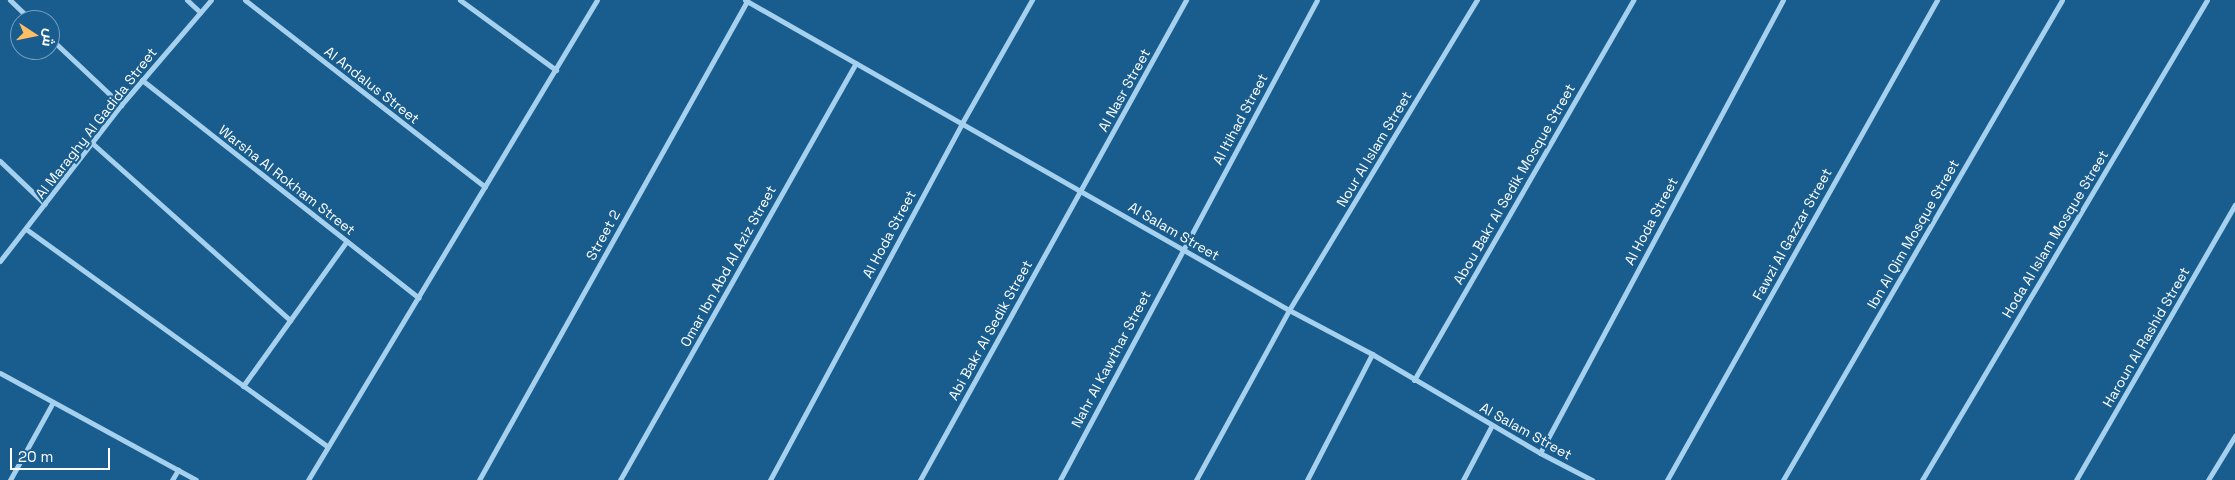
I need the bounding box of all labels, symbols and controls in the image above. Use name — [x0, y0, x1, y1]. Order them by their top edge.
north arrow — [10, 10, 60, 60]
text: ش — [38, 27, 59, 48]
street label: Al Andalus Street — [321, 43, 423, 127]
street label: Al Maraghy Al Gadida Street — [32, 44, 160, 202]
street label: Al Nasr Street — [1094, 46, 1154, 134]
street label: Al Itihad Street — [1209, 70, 1271, 168]
street label: Abou Bakr Al Sedik Mosque Street — [1449, 81, 1579, 287]
street label: Nour Al Islam Street — [1333, 88, 1415, 210]
street label: Warsha Al Rokham Street — [215, 121, 359, 239]
street label: Hoda Al Islam Mosque Street — [1998, 147, 2112, 321]
street label: Ibn Al Qim Mosque Street — [1863, 156, 1963, 312]
street label: Fawzi Al Gazzar Street — [1749, 165, 1835, 303]
street label: Al Hoda Street — [1621, 174, 1681, 268]
street label: Omar Ibn Abd Al Aziz Street — [676, 182, 780, 350]
street label: Al Hoda Street — [859, 187, 919, 281]
street label: Al Salam Street — [1125, 198, 1223, 264]
street label: Street 2 — [582, 207, 624, 263]
street label: Abi Bakr Al Sedik Street — [944, 257, 1036, 403]
street label: Haroun Al Rashid Street — [2099, 264, 2193, 410]
street label: Nahr Al Kawthar Street — [1068, 287, 1154, 431]
street label: Al Salam Street — [1477, 399, 1575, 463]
scale bar — [12, 438, 112, 470]
text: 20 m — [18, 447, 53, 466]

